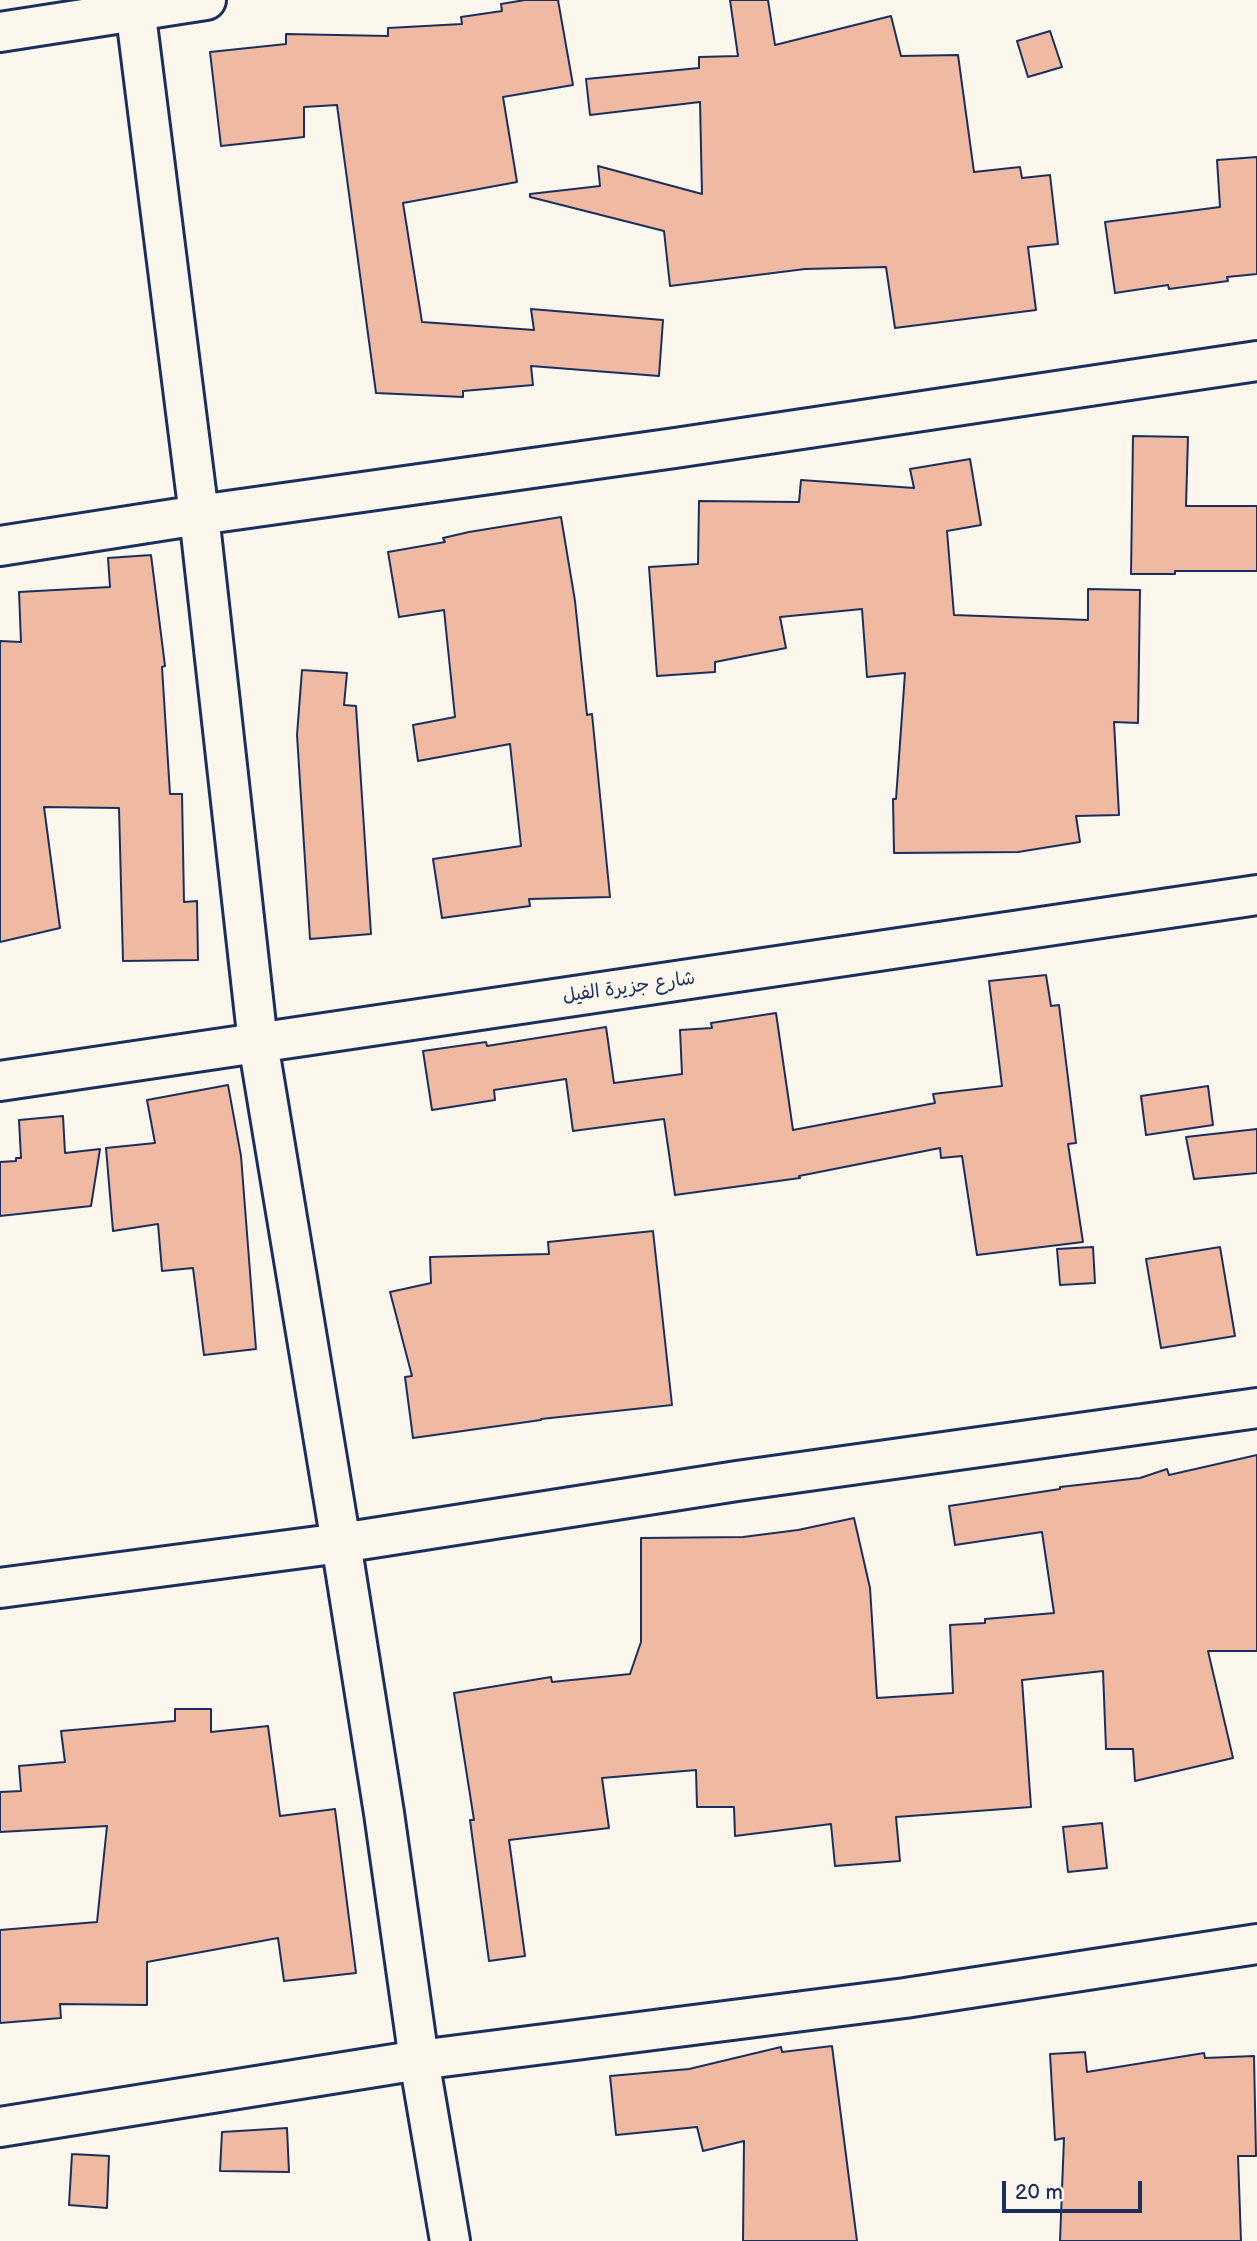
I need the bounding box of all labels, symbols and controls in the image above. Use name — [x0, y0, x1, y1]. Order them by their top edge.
street label: شارع جزيرة الفيل — [561, 967, 697, 1009]
scale bar — [1005, 2168, 1145, 2212]
text: 20 m — [1015, 2180, 1063, 2205]

